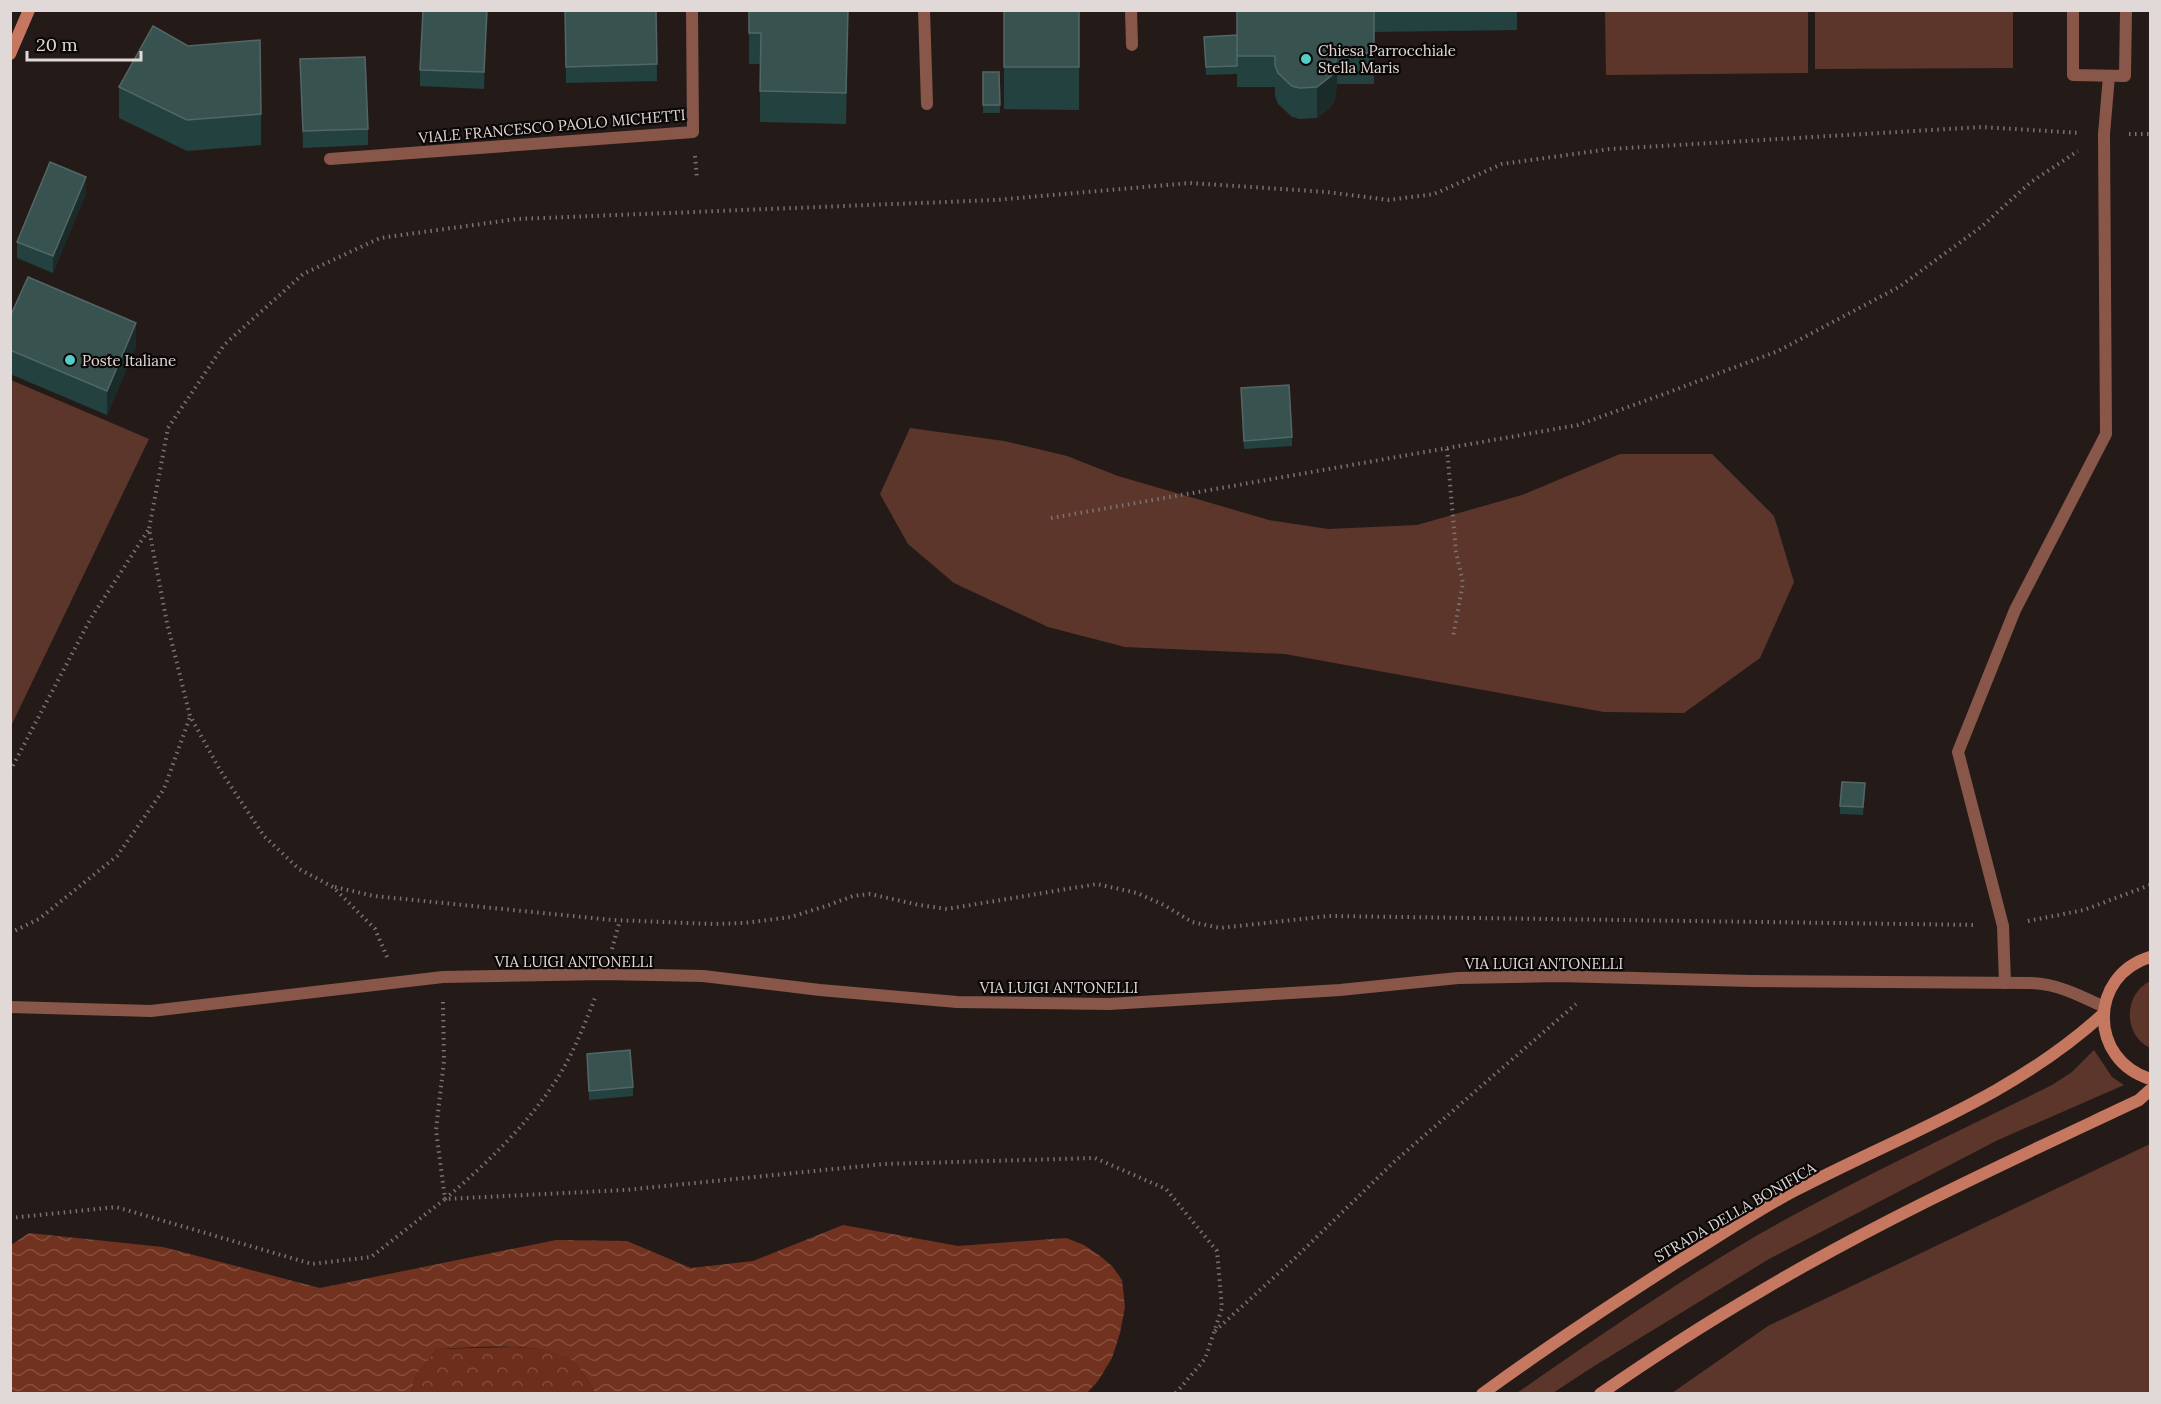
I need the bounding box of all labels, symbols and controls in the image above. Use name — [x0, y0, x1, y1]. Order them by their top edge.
scale bar — [27, 24, 141, 62]
text: 20 m — [36, 33, 78, 56]
place label: Chiesa Parrocchiale Stella Maris — [1318, 41, 1456, 77]
marker: Chiesa Parrocchiale Stella Maris — [1299, 52, 1313, 66]
street label: VIALE FRANCESCO PAOLO MICHETTI — [417, 105, 686, 147]
place label: Poste Italiane — [82, 351, 176, 370]
marker: Poste Italiane — [63, 353, 77, 367]
street label: VIA LUIGI ANTONELLI — [494, 952, 653, 971]
street label: VIA LUIGI ANTONELLI — [1464, 954, 1623, 973]
street label: VIA LUIGI ANTONELLI — [979, 978, 1138, 997]
street label: STRADA DELLA BONIFICA — [1651, 1158, 1820, 1266]

